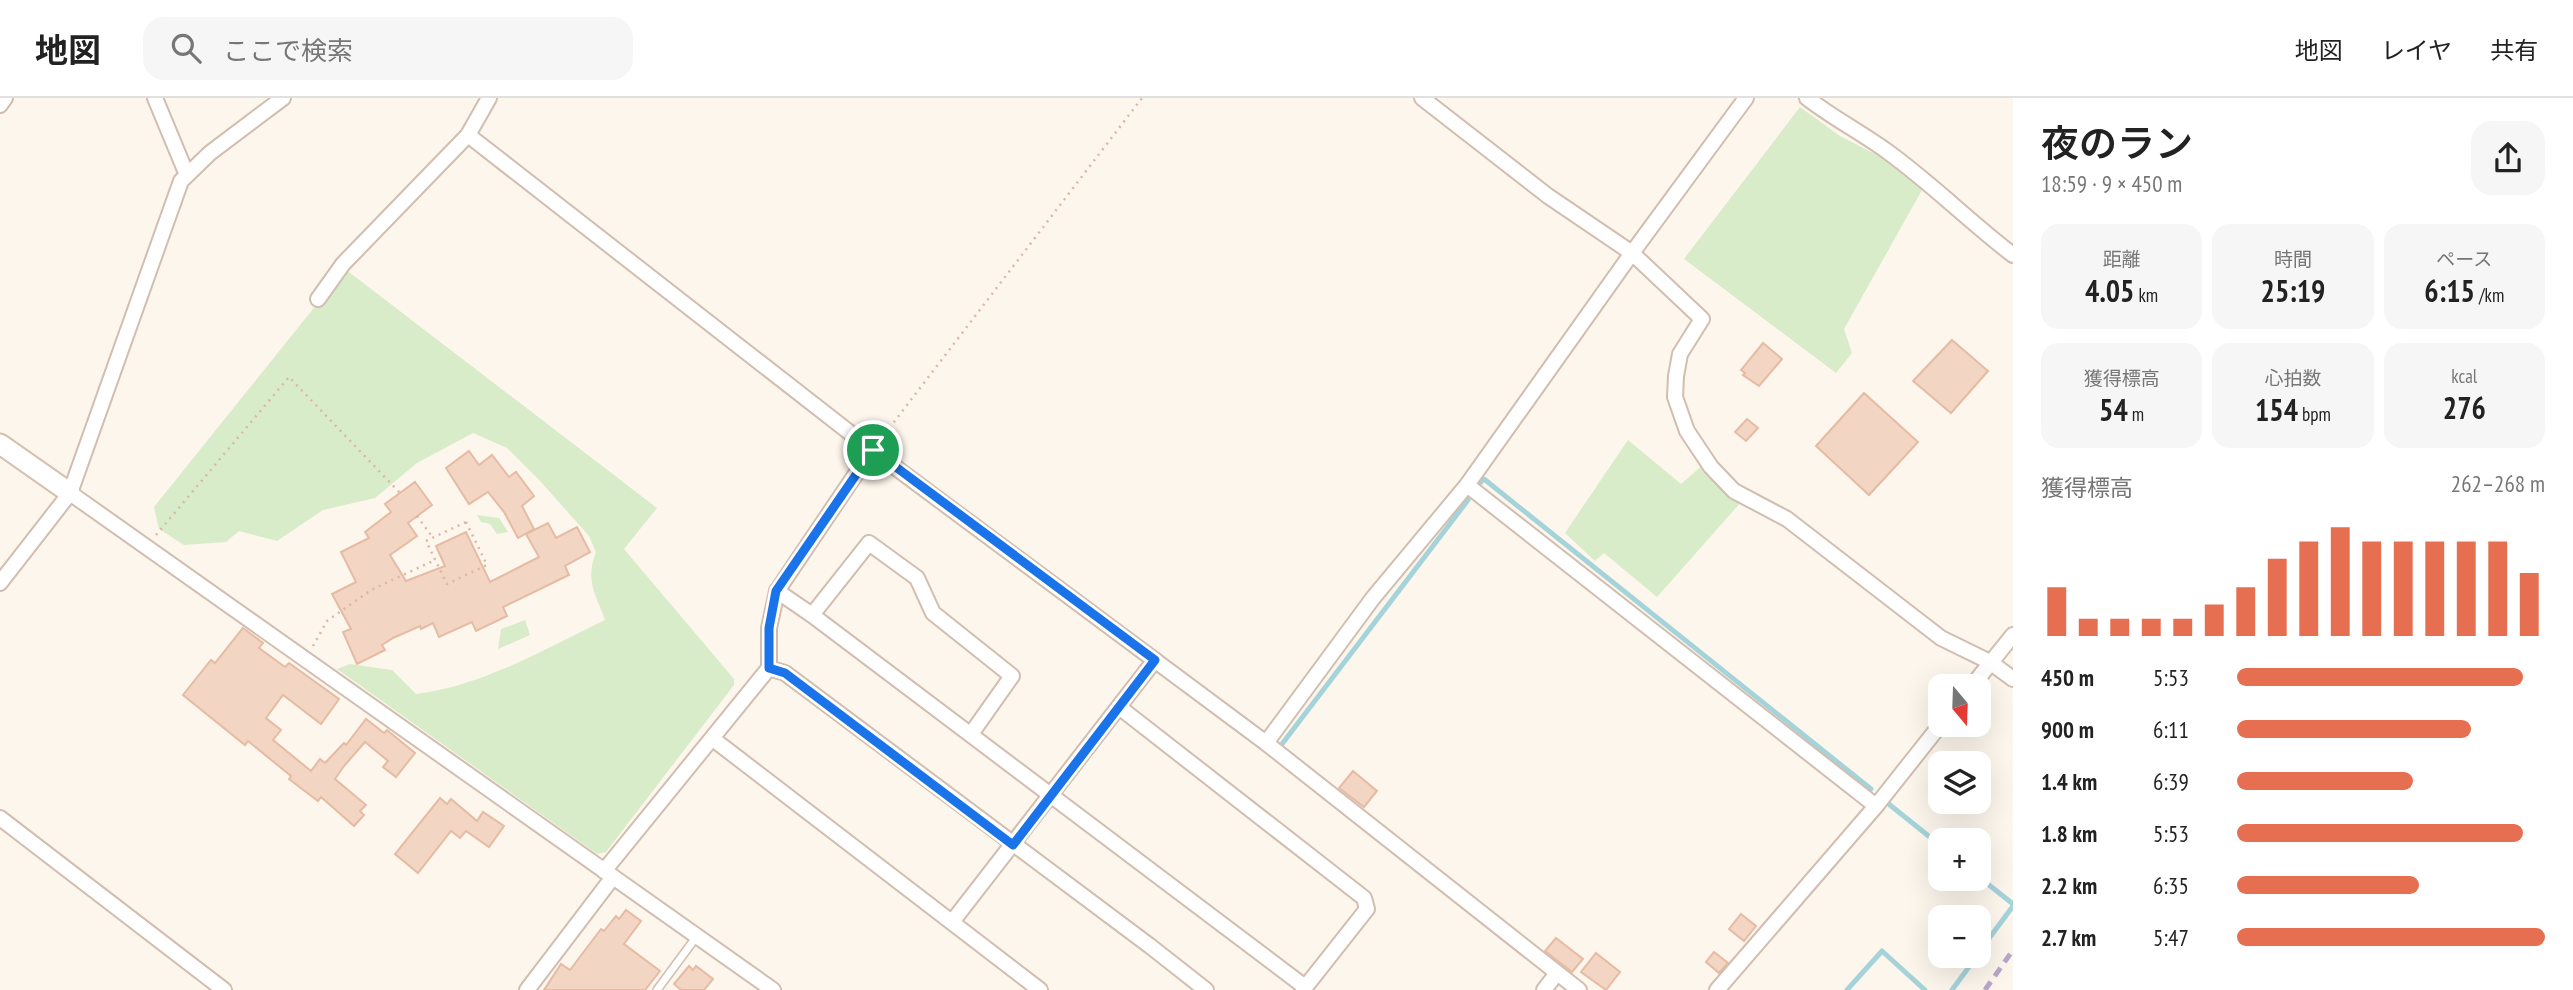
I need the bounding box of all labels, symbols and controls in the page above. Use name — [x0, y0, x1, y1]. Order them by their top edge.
search box — [143, 17, 633, 80]
text: 地図 — [35, 28, 101, 71]
icon: search — [167, 29, 205, 67]
text: ここで検索 — [223, 34, 353, 67]
text: 地図 — [2295, 35, 2343, 66]
text: レイヤ — [2381, 35, 2452, 66]
text: 共有 — [2490, 35, 2538, 66]
text: 夜のラン — [2041, 118, 2193, 167]
button: share — [2471, 121, 2545, 195]
text: 18:59 · 9 × 450 m — [2041, 169, 2182, 198]
text: 距離 — [2103, 247, 2141, 271]
text: 時間 — [2274, 247, 2312, 271]
text: ペース — [2436, 247, 2492, 271]
text: 4.05 — [2085, 271, 2134, 310]
text: 25:19 — [2261, 271, 2325, 310]
text: 6:15 — [2424, 271, 2475, 310]
text: km — [2134, 283, 2158, 307]
text: /km — [2475, 283, 2504, 307]
text: kcal — [2451, 364, 2477, 388]
text: 獲得標高 — [2084, 366, 2160, 390]
text: 心拍数 — [2264, 366, 2322, 390]
text: 276 — [2443, 388, 2486, 427]
text: 54 — [2099, 390, 2128, 429]
text: 154 — [2255, 390, 2298, 429]
text: m — [2128, 402, 2144, 426]
text: bpm — [2298, 402, 2331, 426]
pin — [843, 420, 903, 480]
icon: arrive — [854, 431, 892, 469]
text: 262–268 m — [2451, 469, 2545, 498]
text: 獲得標高 — [2041, 473, 2133, 502]
text: 450 m — [2041, 663, 2094, 692]
text: 5:53 — [2153, 663, 2189, 692]
north arrow — [1928, 674, 1992, 737]
map controls — [1928, 674, 1991, 968]
text: 900 m — [2041, 715, 2094, 744]
text: 6:11 — [2153, 715, 2189, 744]
button: layers — [1928, 751, 1991, 814]
text: 1.4 km — [2041, 767, 2097, 796]
text: 6:39 — [2153, 767, 2189, 796]
text: 1.8 km — [2041, 819, 2097, 848]
text: 5:53 — [2153, 819, 2189, 848]
button: + — [1928, 828, 1991, 891]
text: 2.2 km — [2041, 871, 2097, 900]
text: 6:35 — [2153, 871, 2189, 900]
button: − — [1928, 905, 1991, 968]
text: 2.7 km — [2041, 923, 2096, 952]
text: 5:47 — [2153, 923, 2189, 952]

